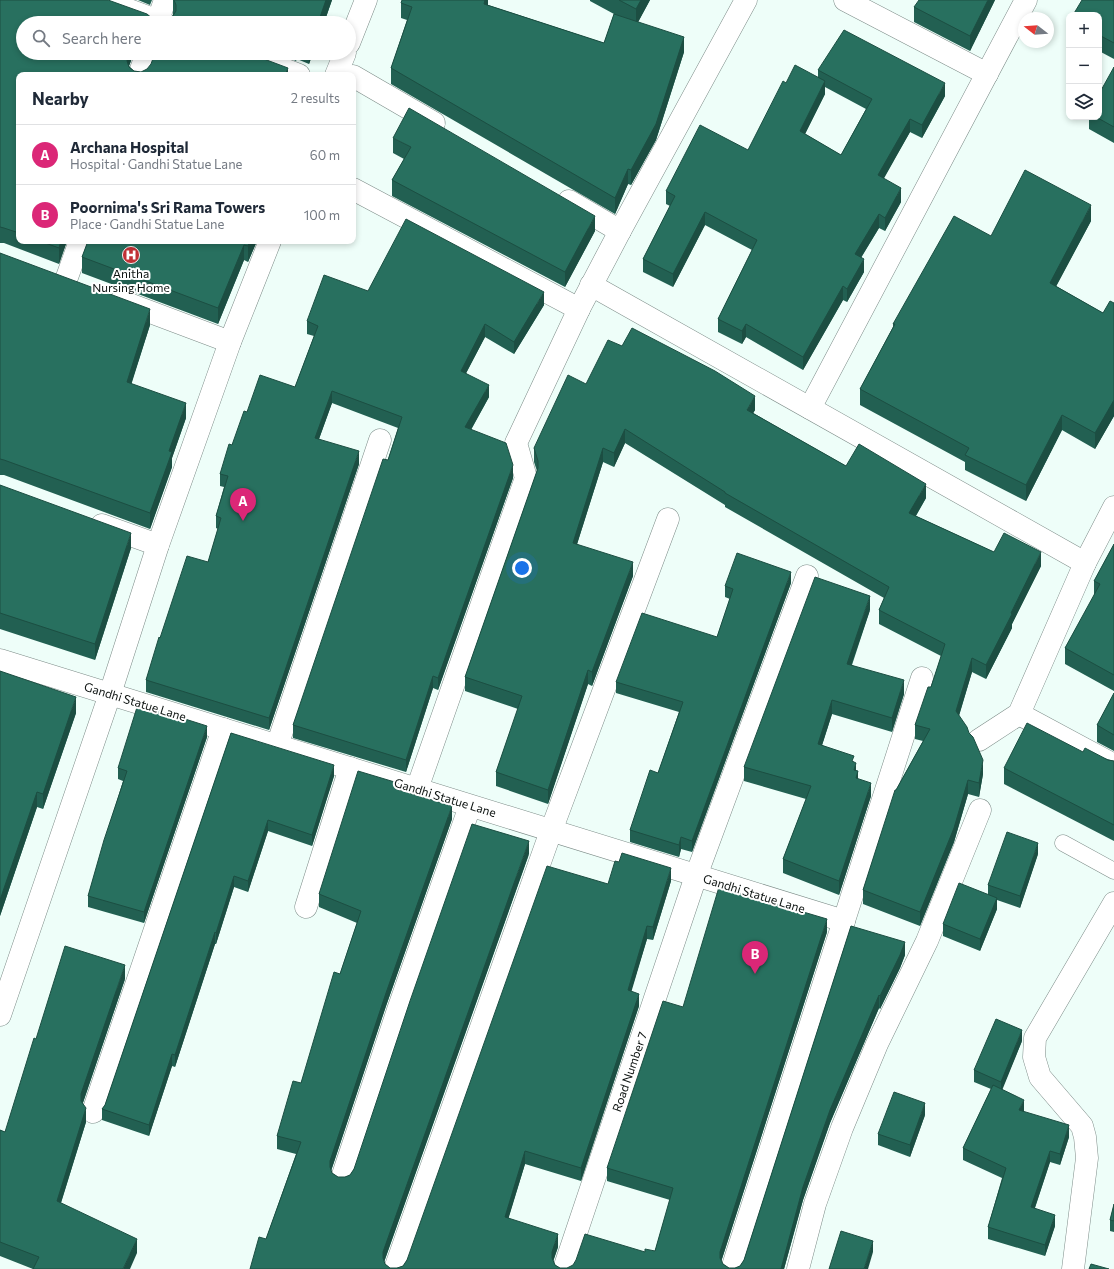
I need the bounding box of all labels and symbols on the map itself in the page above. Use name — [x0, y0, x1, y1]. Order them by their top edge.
north arrow — [1018, 12, 1054, 48]
hospital icon: Anitha Nursing Home — [121, 245, 141, 265]
place label: Anitha Nursing Home — [92, 266, 170, 294]
pin: A — [230, 488, 256, 521]
your location — [512, 558, 532, 578]
street label: Gandhi Statue Lane — [83, 679, 188, 723]
street label: Gandhi Statue Lane — [393, 775, 498, 819]
street label: Gandhi Statue Lane — [702, 871, 807, 915]
pin: B — [742, 941, 768, 974]
street label: Road Number 7 — [609, 1030, 649, 1113]

